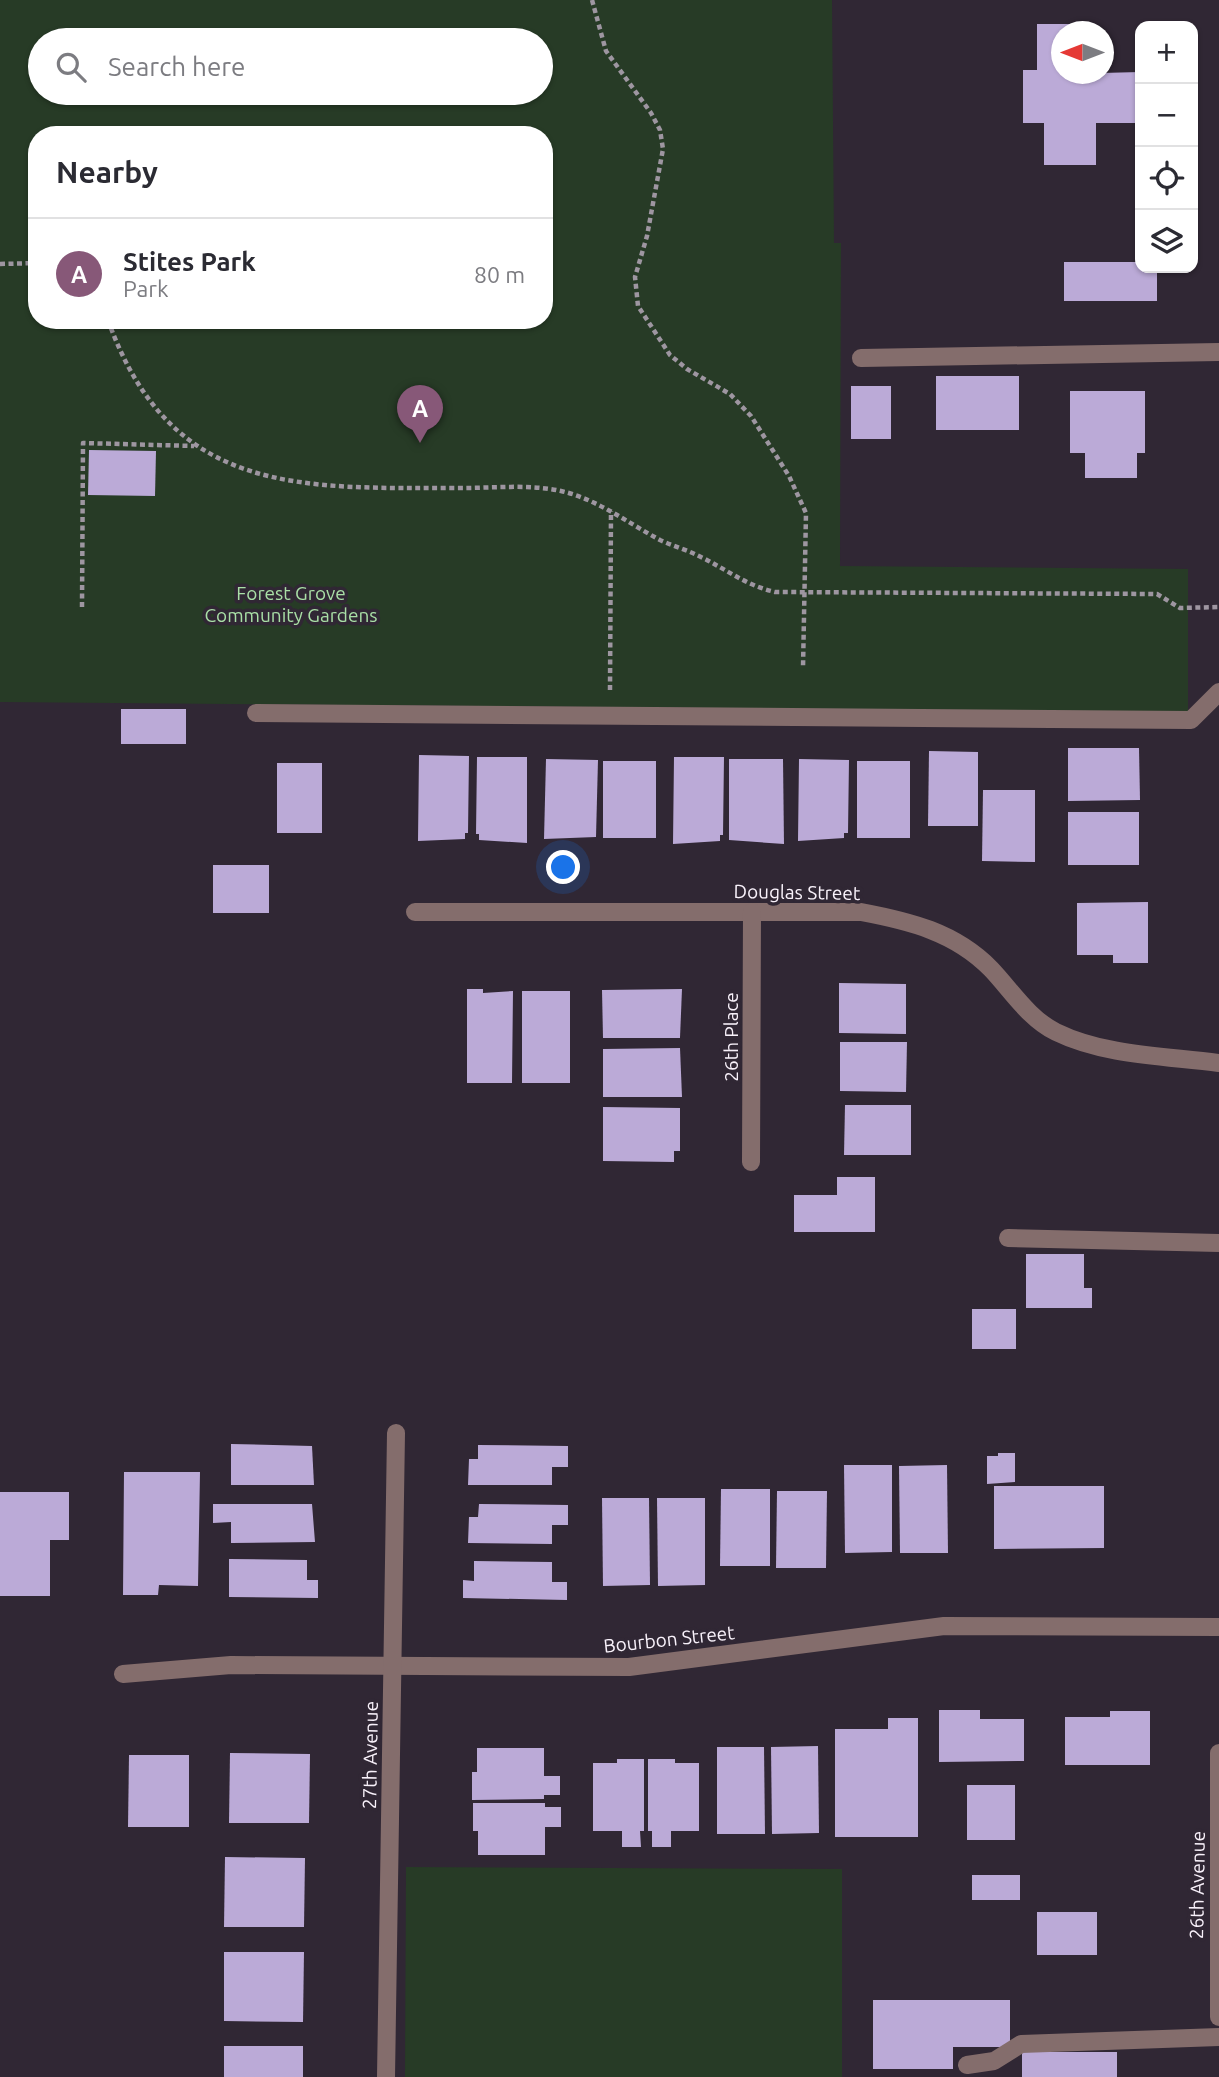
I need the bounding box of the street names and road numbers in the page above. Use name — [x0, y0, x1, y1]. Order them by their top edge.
street label: Douglas Street — [733, 880, 861, 904]
street label: 26th Place — [720, 992, 742, 1082]
street label: Bourbon Street — [602, 1621, 736, 1657]
street label: 27th Avenue — [358, 1701, 382, 1809]
street label: 26th Avenue — [1185, 1831, 1209, 1939]

